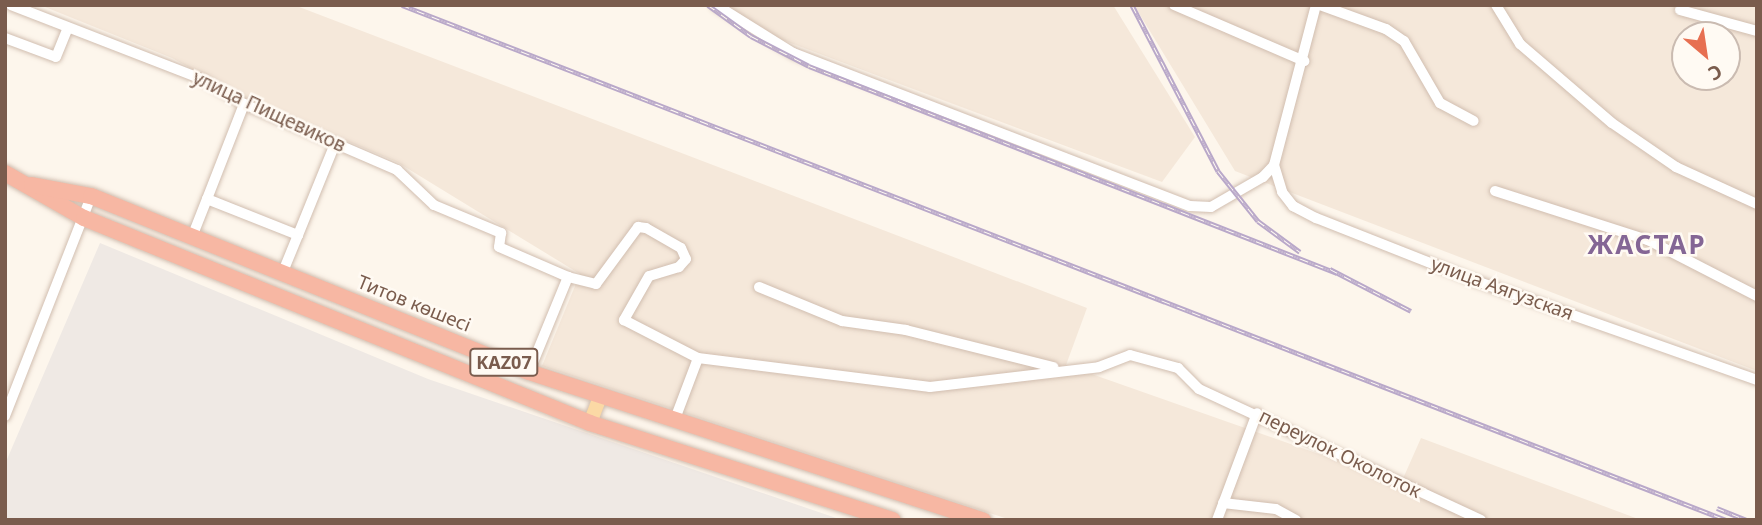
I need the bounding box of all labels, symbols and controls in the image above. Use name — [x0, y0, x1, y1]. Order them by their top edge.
north arrow — [1671, 21, 1741, 91]
text: С — [1704, 58, 1727, 87]
street label: улица Пищевиков — [189, 67, 349, 157]
district label: ЖАСТАР — [1588, 229, 1706, 261]
street label: улица Аягузская — [1428, 253, 1576, 325]
street label: Титов көшесі — [354, 271, 474, 337]
road number: KAZ07 — [469, 348, 539, 376]
street label: переулок Околоток — [1255, 405, 1425, 503]

